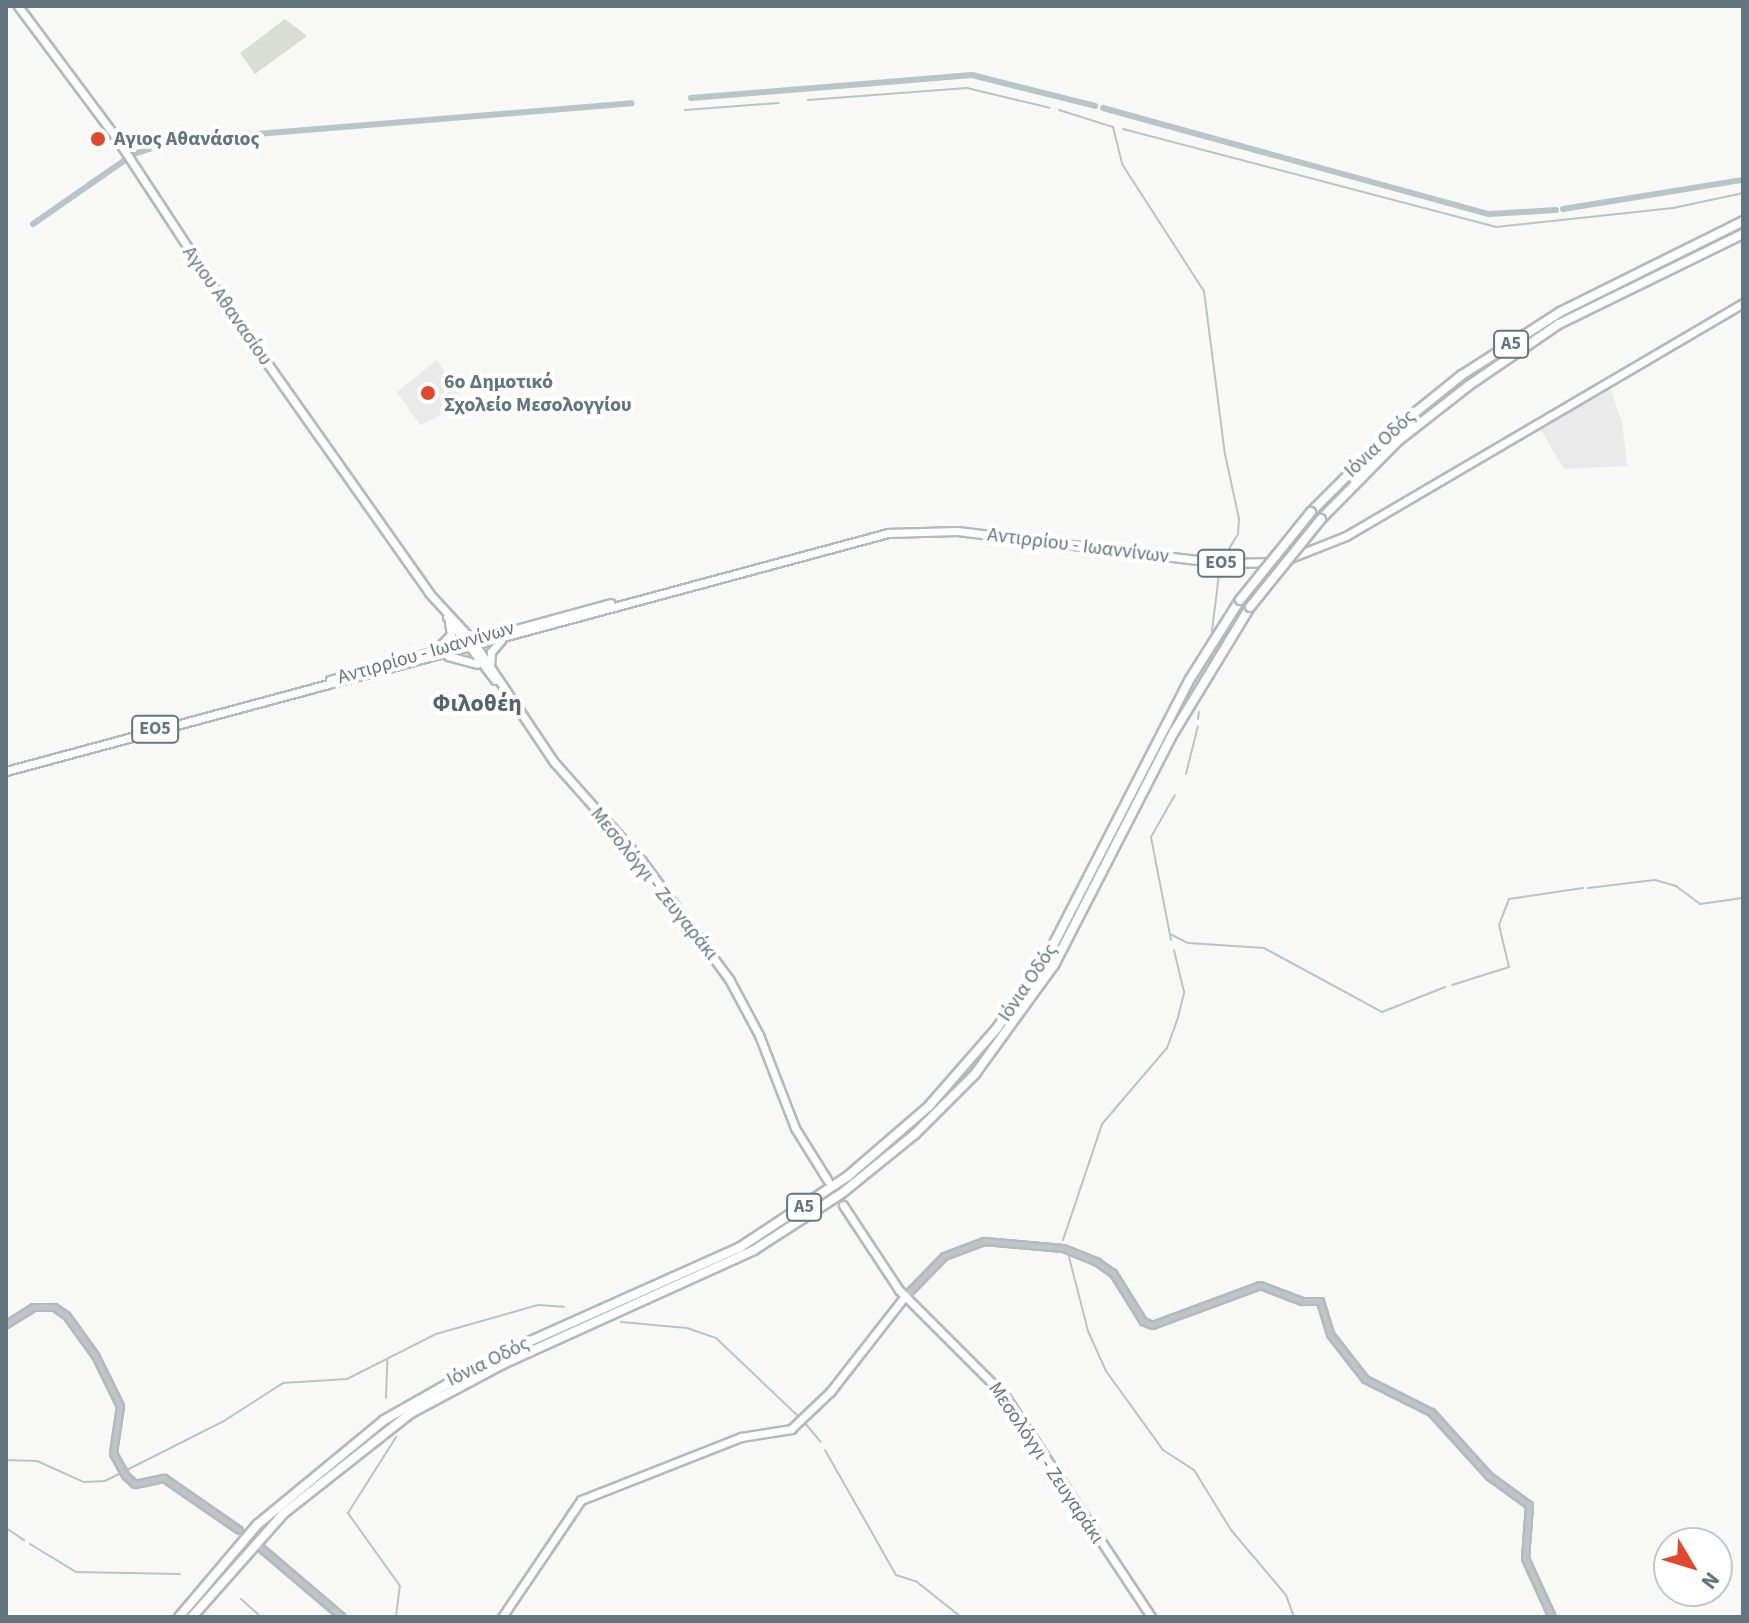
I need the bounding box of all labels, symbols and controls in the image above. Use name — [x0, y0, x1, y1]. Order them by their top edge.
place label: Αγιος Αθανάσιος — [114, 127, 260, 151]
marker: Αγιος Αθανάσιος — [89, 130, 107, 148]
street label: Αγιου Αθανασίου — [177, 242, 277, 370]
road number: Α5 — [1493, 330, 1529, 358]
place label: 6ο Δημοτικό Σχολείο Μεσολογγίου — [444, 370, 632, 417]
marker: 6ο Δημοτικό Σχολείο Μεσολογγίου — [419, 384, 437, 402]
street label: Ιόνια Οδός — [1339, 405, 1421, 483]
street label: Αντιρρίου - Ιωαννίνων — [986, 523, 1170, 569]
road number: ΕΟ5 — [1197, 549, 1245, 577]
street label: Αντιρρίου - Ιωαννίνων — [335, 616, 517, 690]
district label: Φιλοθέη — [432, 690, 522, 718]
road number: ΕΟ5 — [131, 715, 179, 743]
street label: Μεσολόγγι - Ζευγαράκι — [585, 803, 723, 965]
street label: Ιόνια Οδός — [993, 940, 1063, 1026]
road number: Α5 — [786, 1193, 822, 1221]
street label: Ιόνια Οδός — [443, 1332, 533, 1392]
street label: Μεσολόγγι - Ζευγαράκι — [983, 1378, 1109, 1548]
north arrow — [1653, 1527, 1733, 1607]
text: N — [1693, 1565, 1727, 1596]

